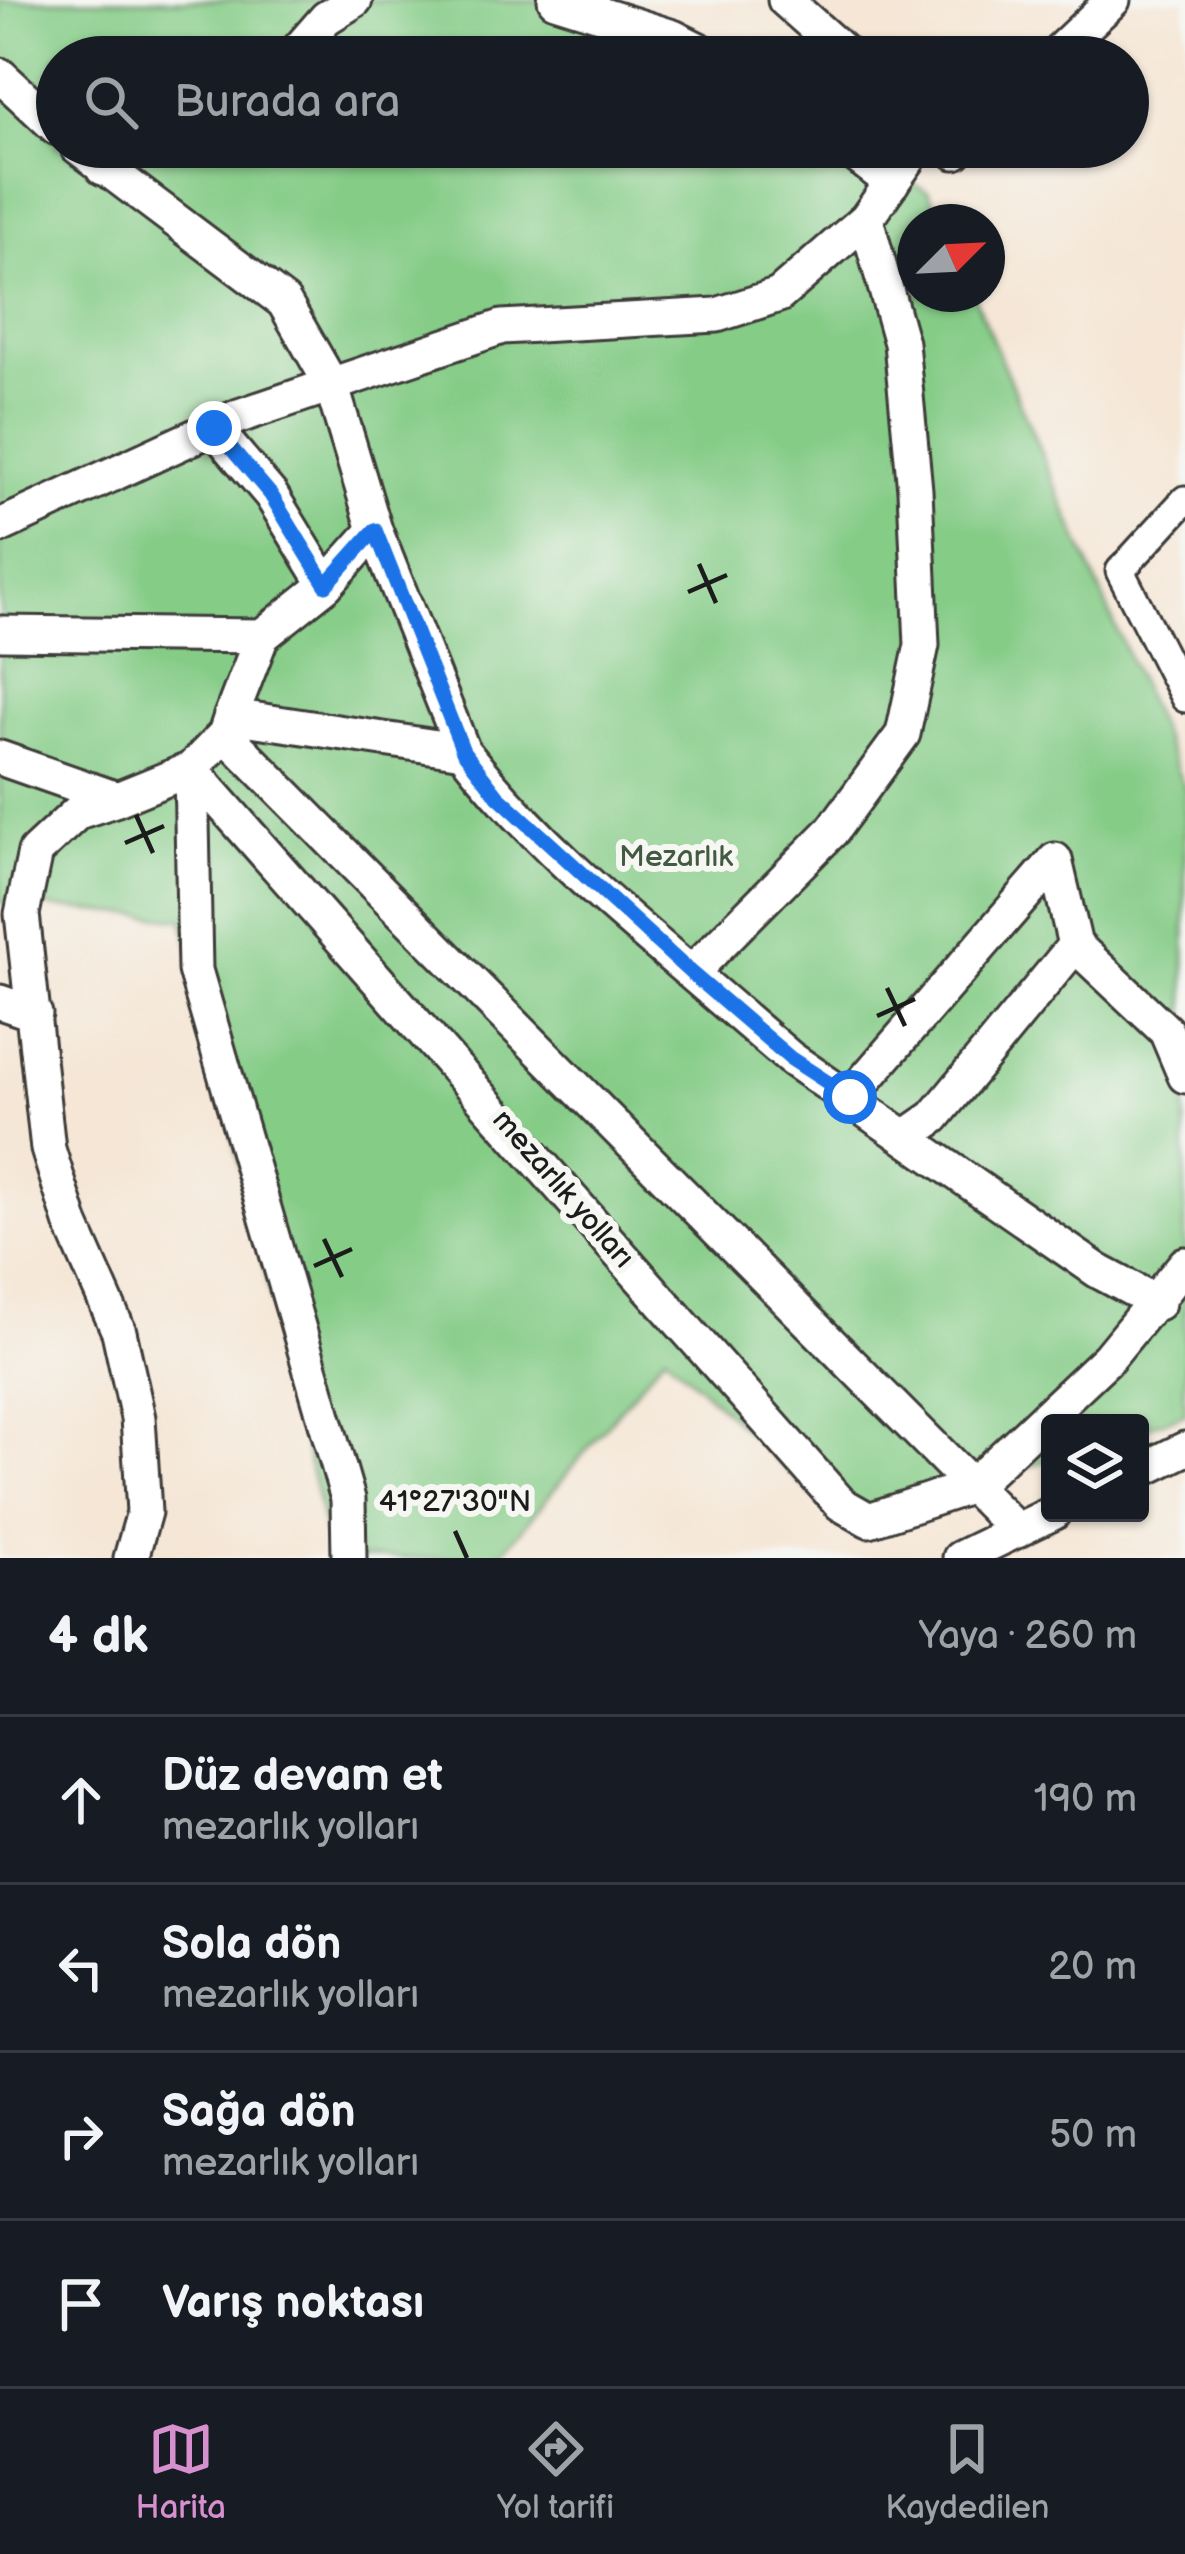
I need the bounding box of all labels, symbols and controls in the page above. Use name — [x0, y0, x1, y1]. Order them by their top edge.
search box — [36, 36, 1149, 168]
icon: search — [78, 69, 144, 135]
text: Burada ara — [174, 75, 400, 130]
north arrow — [897, 204, 1005, 312]
route end — [187, 401, 241, 455]
park label: Mezarlık — [619, 839, 733, 875]
route start — [823, 1070, 877, 1124]
street label: mezarlık yolları — [485, 1103, 641, 1275]
map controls — [1041, 1414, 1149, 1522]
button: layers — [1041, 1414, 1149, 1522]
text: 41°27'30"N — [379, 1484, 531, 1520]
text: 4 dk — [48, 1606, 148, 1667]
text: Yaya · 260 m — [919, 1613, 1137, 1660]
text: Düz devam et — [162, 1749, 443, 1804]
icon: ahead — [48, 1767, 114, 1833]
text: 190 m — [1034, 1776, 1137, 1823]
text: mezarlık yolları — [162, 1804, 419, 1851]
text: Sola dön — [162, 1917, 341, 1972]
icon: left — [48, 1935, 114, 2001]
text: 20 m — [1048, 1944, 1137, 1991]
text: mezarlık yolları — [162, 1972, 419, 2019]
text: Sağa dön — [162, 2085, 356, 2140]
icon: right — [48, 2103, 114, 2169]
text: 50 m — [1049, 2112, 1137, 2159]
text: mezarlık yolları — [162, 2140, 419, 2187]
icon: arrive — [48, 2271, 114, 2337]
text: Varış noktası — [162, 2276, 424, 2331]
tab: Harita — [136, 2416, 226, 2528]
tab: Yol tarifi — [497, 2416, 614, 2528]
tab: Kaydedilen — [885, 2416, 1049, 2528]

